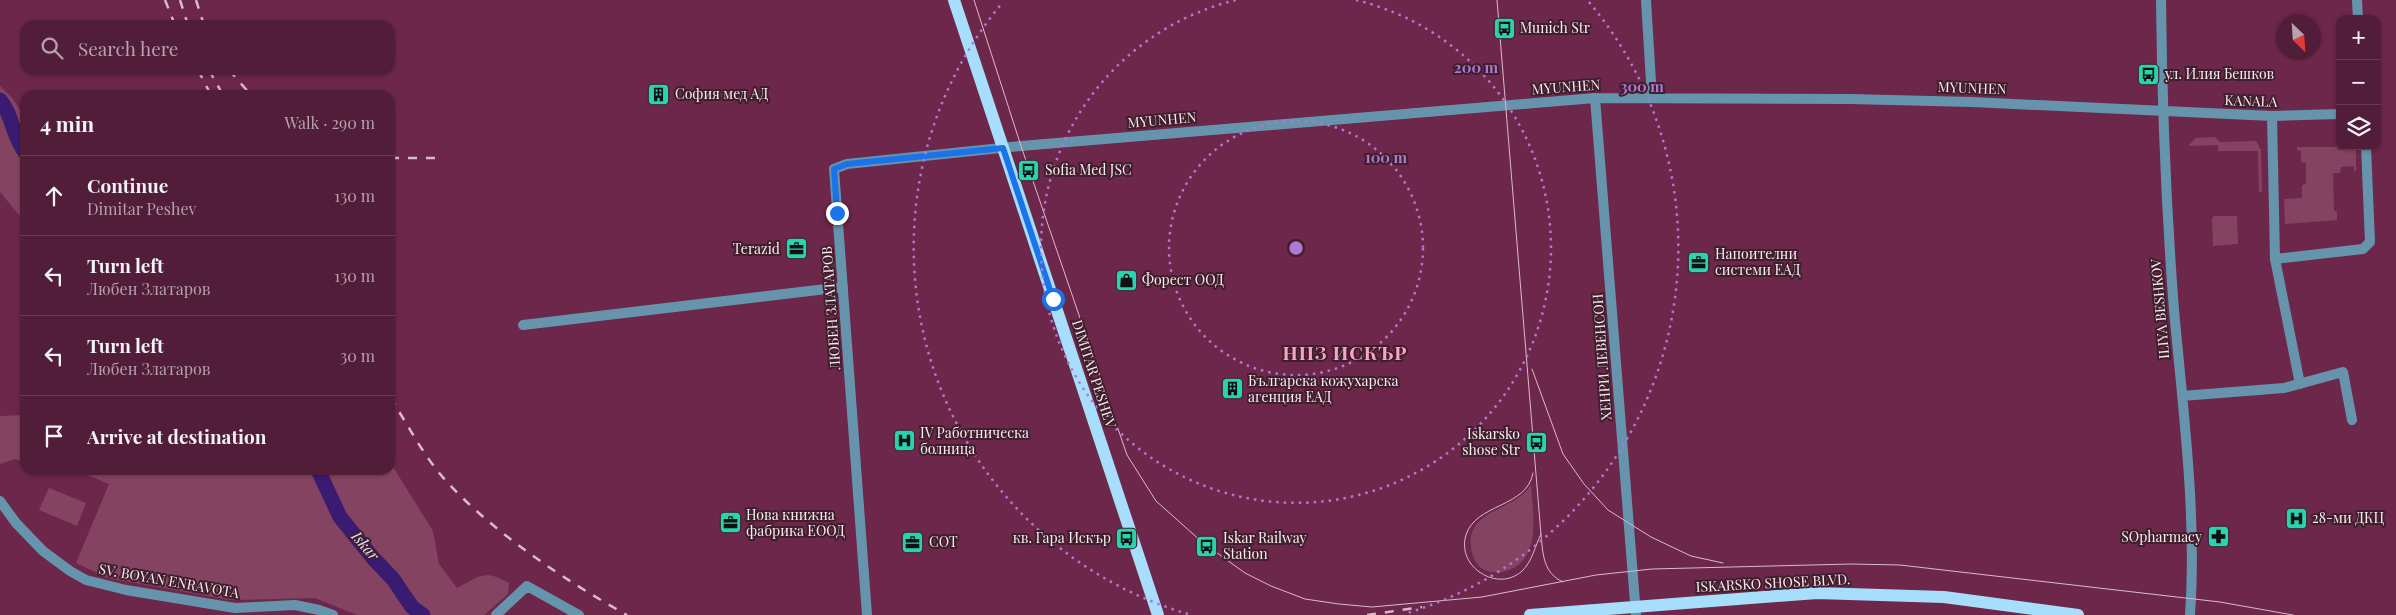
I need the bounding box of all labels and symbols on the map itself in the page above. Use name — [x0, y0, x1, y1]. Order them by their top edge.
north arrow — [2276, 15, 2321, 60]
bus stop icon: Munich Str — [1492, 16, 1516, 40]
place label: Munich Str — [1520, 18, 1591, 37]
text: 200 m — [1454, 57, 1499, 77]
bus stop icon: ул. Илия Бешков — [2137, 62, 2161, 86]
place label: ул. Илия Бешков — [2164, 64, 2275, 83]
street label: MYUNHEN — [1531, 75, 1601, 98]
text: 300 m — [1620, 76, 1664, 96]
street label: MYUNHEN — [1937, 77, 2007, 98]
building icon: София мед АД — [647, 82, 671, 106]
place label: София мед АД — [675, 84, 768, 103]
street label: KANALA — [2224, 90, 2278, 111]
street label: MYUNHEN — [1127, 107, 1197, 132]
text: 100 m — [1365, 147, 1408, 167]
bus stop icon: Sofia Med JSC — [1017, 158, 1041, 182]
place label: Sofia Med JSC — [1045, 160, 1132, 179]
route end — [826, 202, 849, 225]
office icon: Terazid — [784, 237, 808, 261]
place label: Terazid — [733, 239, 780, 258]
centre of rings — [1287, 239, 1305, 257]
place label: Напоителни системи ЕАД — [1715, 244, 1801, 279]
street label: ЛЮБЕН ЗЛАТАРОВ — [817, 245, 844, 372]
office icon: Напоителни системи ЕАД — [1687, 250, 1711, 274]
street label: ILIYA BESHKOV — [2146, 258, 2173, 360]
shop icon: Форест ООД — [1114, 268, 1138, 292]
place label: Форест ООД — [1142, 270, 1224, 289]
route start — [1042, 288, 1065, 311]
street label: ХЕНРИ ЛЕВЕНСОН — [1588, 293, 1615, 421]
street label: DIMITAR PESHEV — [1068, 317, 1121, 431]
district label: НПЗ ИСКЪР — [1283, 339, 1407, 365]
place label: Българска кожухарска агенция ЕАД — [1248, 371, 1398, 406]
building icon: Българска кожухарска агенция ЕАД — [1220, 377, 1244, 401]
place label: IV Работническа болница — [920, 423, 1029, 458]
place label: Iskarsko shose Str — [1462, 424, 1521, 459]
hospital icon: IV Работническа болница — [892, 429, 916, 453]
bus stop icon: Iskarsko shose Str — [1524, 430, 1548, 454]
place label: Нова книжна фабрика ЕООД — [746, 505, 845, 540]
hospital icon: 28-ми ДКЦ — [2284, 506, 2308, 530]
place label: 28-ми ДКЦ — [2312, 508, 2384, 527]
office icon: Нова книжна фабрика ЕООД — [718, 511, 742, 535]
pharmacy icon: SOpharmacy — [2206, 525, 2230, 549]
water label: Iskar — [347, 526, 384, 565]
bus stop icon: кв. Гара Искър — [1115, 526, 1139, 550]
place label: SOpharmacy — [2121, 527, 2202, 546]
place label: кв. Гара Искър — [1013, 528, 1111, 547]
place label: Iskar Railway Station — [1223, 528, 1307, 563]
office icon: СОТ — [901, 530, 925, 554]
place label: СОТ — [929, 532, 958, 551]
bus stop icon: Iskar Railway Station — [1195, 534, 1219, 558]
street label: SV. BOYAN ENRAVOTA — [97, 559, 241, 602]
street label: ISKARSKO SHOSE BLVD. — [1695, 569, 1851, 596]

